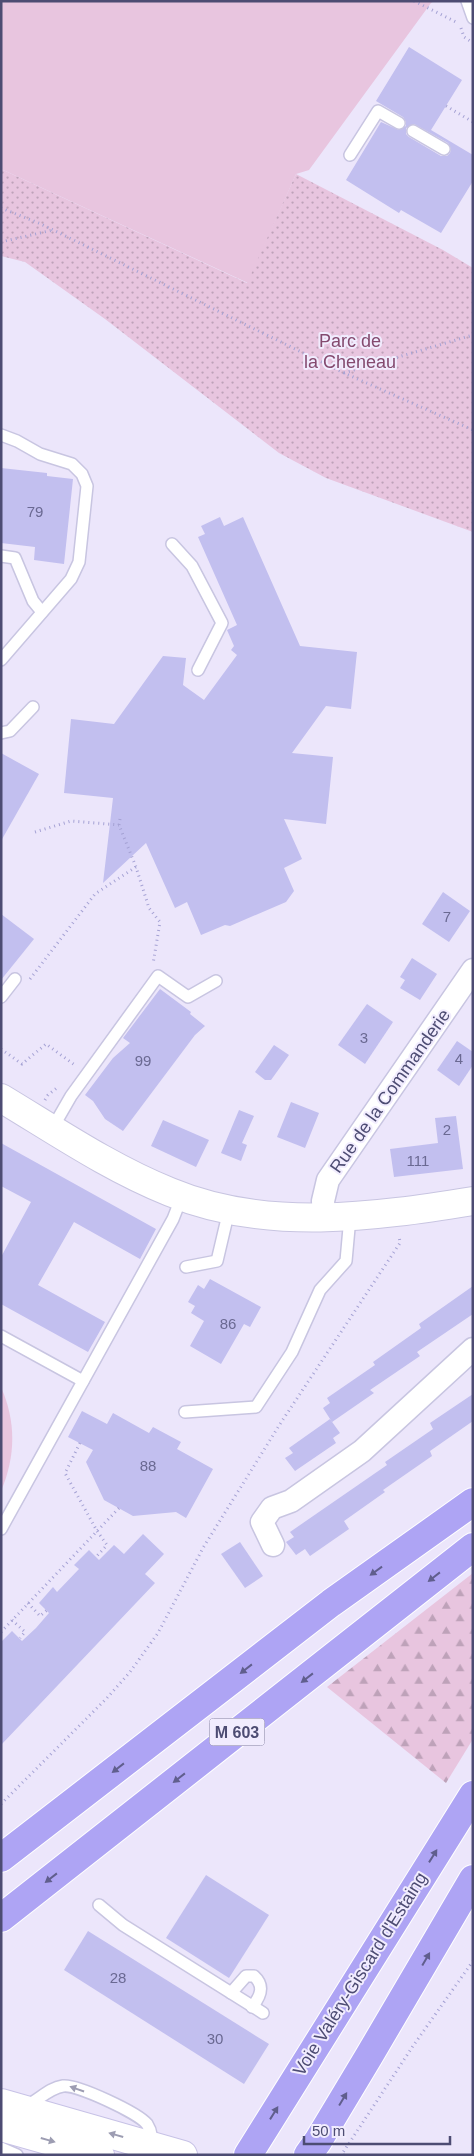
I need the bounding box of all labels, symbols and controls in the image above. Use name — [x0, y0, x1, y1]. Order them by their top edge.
park label: Parc de la Cheneau — [304, 331, 396, 372]
house number: 79 — [27, 503, 43, 520]
house number: 7 — [443, 908, 451, 925]
street label: Rue de la Commanderie — [326, 1005, 454, 1177]
house number: 3 — [360, 1029, 368, 1046]
house number: 4 — [455, 1050, 463, 1067]
house number: 99 — [135, 1052, 151, 1069]
house number: 2 — [443, 1121, 451, 1138]
house number: 111 — [407, 1152, 429, 1169]
house number: 86 — [220, 1315, 236, 1332]
house number: 88 — [140, 1457, 156, 1474]
one-way arrow — [369, 1566, 383, 1576]
one-way arrow — [428, 1572, 441, 1582]
one-way arrow — [240, 1663, 253, 1674]
one-way arrow — [301, 1672, 314, 1683]
road number: M 603 — [210, 1718, 264, 1745]
one-way arrow — [111, 1763, 125, 1773]
one-way arrow — [173, 1772, 186, 1783]
one-way arrow — [429, 1850, 438, 1863]
street label: Voie Valéry-Giscard d'Estaing — [289, 1869, 431, 2079]
one-way arrow — [45, 1873, 58, 1884]
one-way arrow — [421, 1952, 430, 1966]
house number: 28 — [110, 1969, 126, 1986]
house number: 30 — [207, 2030, 223, 2047]
one-way arrow — [69, 2085, 84, 2093]
one-way arrow — [339, 2092, 348, 2105]
one-way arrow — [269, 2107, 278, 2120]
scale bar — [304, 2114, 450, 2146]
text: 50 m — [312, 2122, 345, 2139]
one-way arrow — [108, 2131, 123, 2139]
one-way arrow — [41, 2136, 56, 2144]

